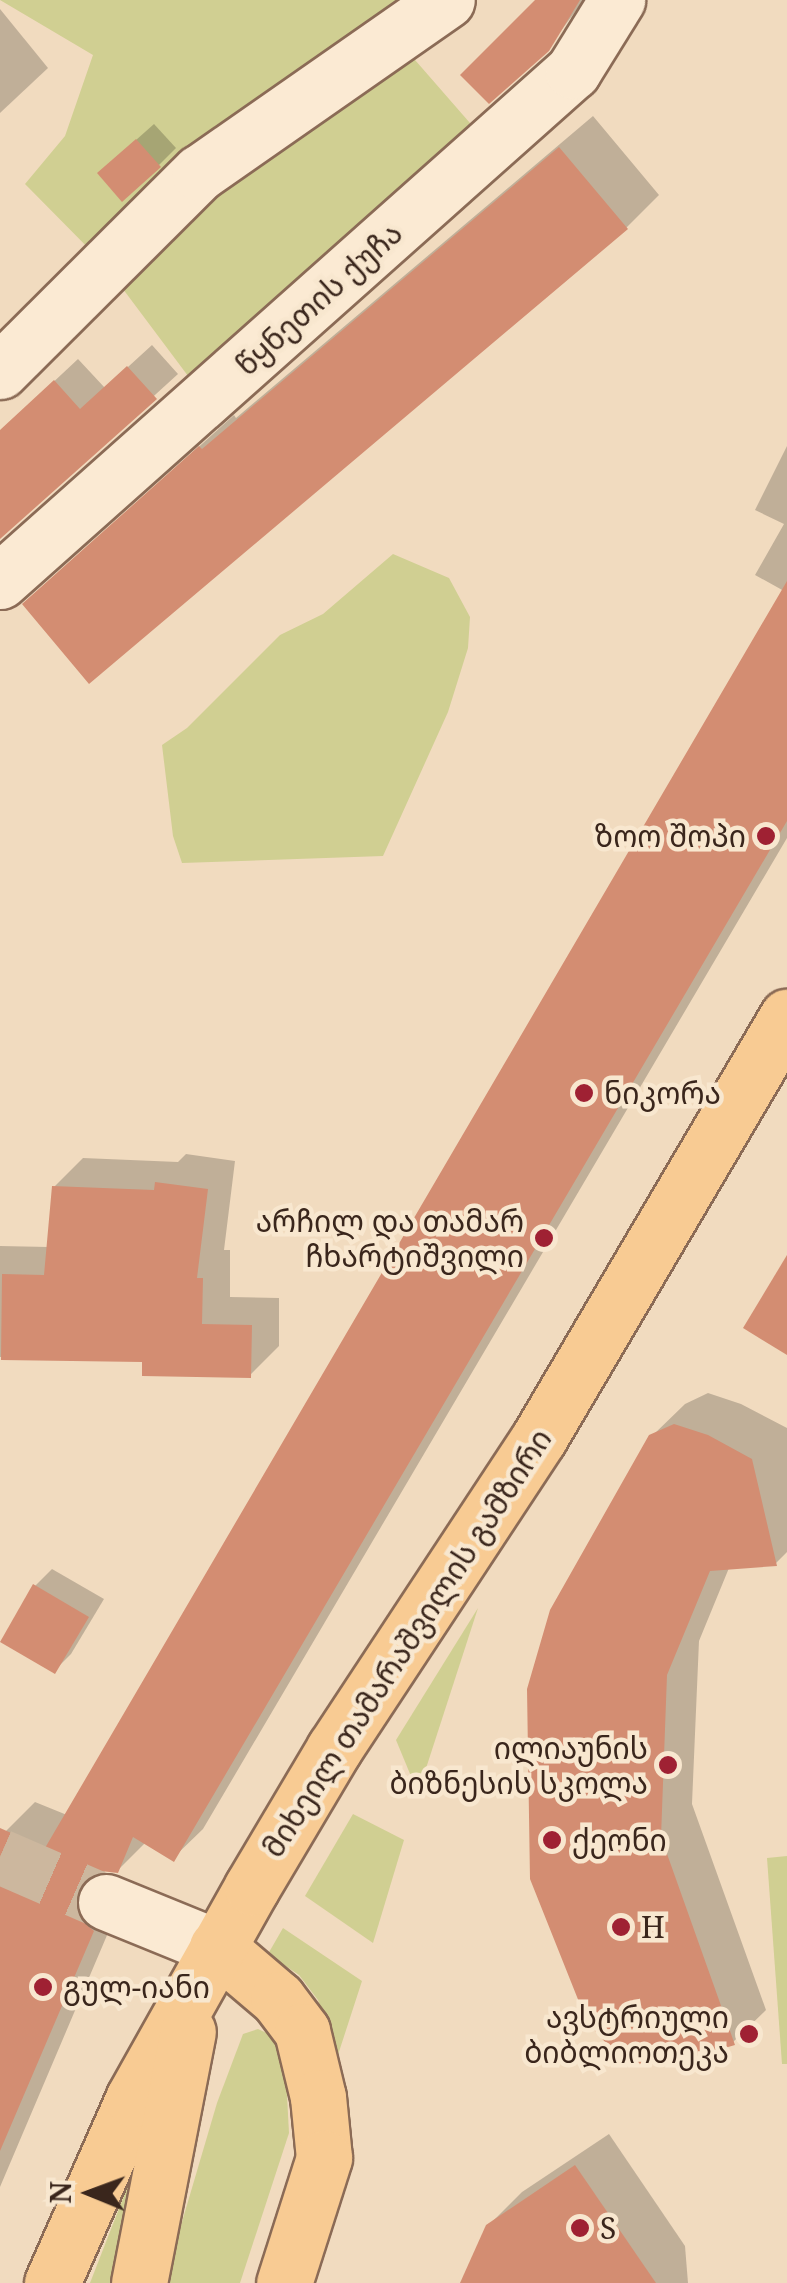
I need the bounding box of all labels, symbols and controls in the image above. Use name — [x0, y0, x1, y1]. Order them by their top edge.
street label: წყნეთის ქუჩა — [228, 215, 410, 383]
place label: ზოო შოპი — [595, 818, 746, 854]
marker: ზოო შოპი — [755, 825, 777, 847]
place label: ნიკორა — [604, 1075, 721, 1111]
marker: ნიკორა — [573, 1082, 595, 1104]
place label: არჩილ და თამარ ჩხარტიშვილი — [256, 1203, 524, 1274]
marker: არჩილ და თამარ ჩხარტიშვილი — [533, 1227, 555, 1249]
street label: მიხეილ თამარაშვილის გამზირი — [255, 1422, 559, 1864]
place label: ილიაუნის ბიზნესის სკოლა — [389, 1730, 648, 1800]
marker: ილიაუნის ბიზნესის სკოლა — [657, 1754, 679, 1776]
place label: ქეონი — [572, 1822, 667, 1858]
marker: ქეონი — [541, 1829, 563, 1851]
place label: H — [641, 1909, 665, 1945]
marker: H — [610, 1916, 632, 1938]
place label: გულ-იანი — [63, 1969, 210, 2005]
marker: გულ-იანი — [32, 1976, 54, 1998]
place label: ავსტრიული ბიბლიოთეკა — [524, 1999, 729, 2070]
marker: ავსტრიული ბიბლიოთეკა — [738, 2023, 760, 2045]
north arrow — [40, 2143, 140, 2243]
text: N — [41, 2181, 79, 2204]
place label: S — [600, 2210, 616, 2246]
marker: S — [569, 2217, 591, 2239]

